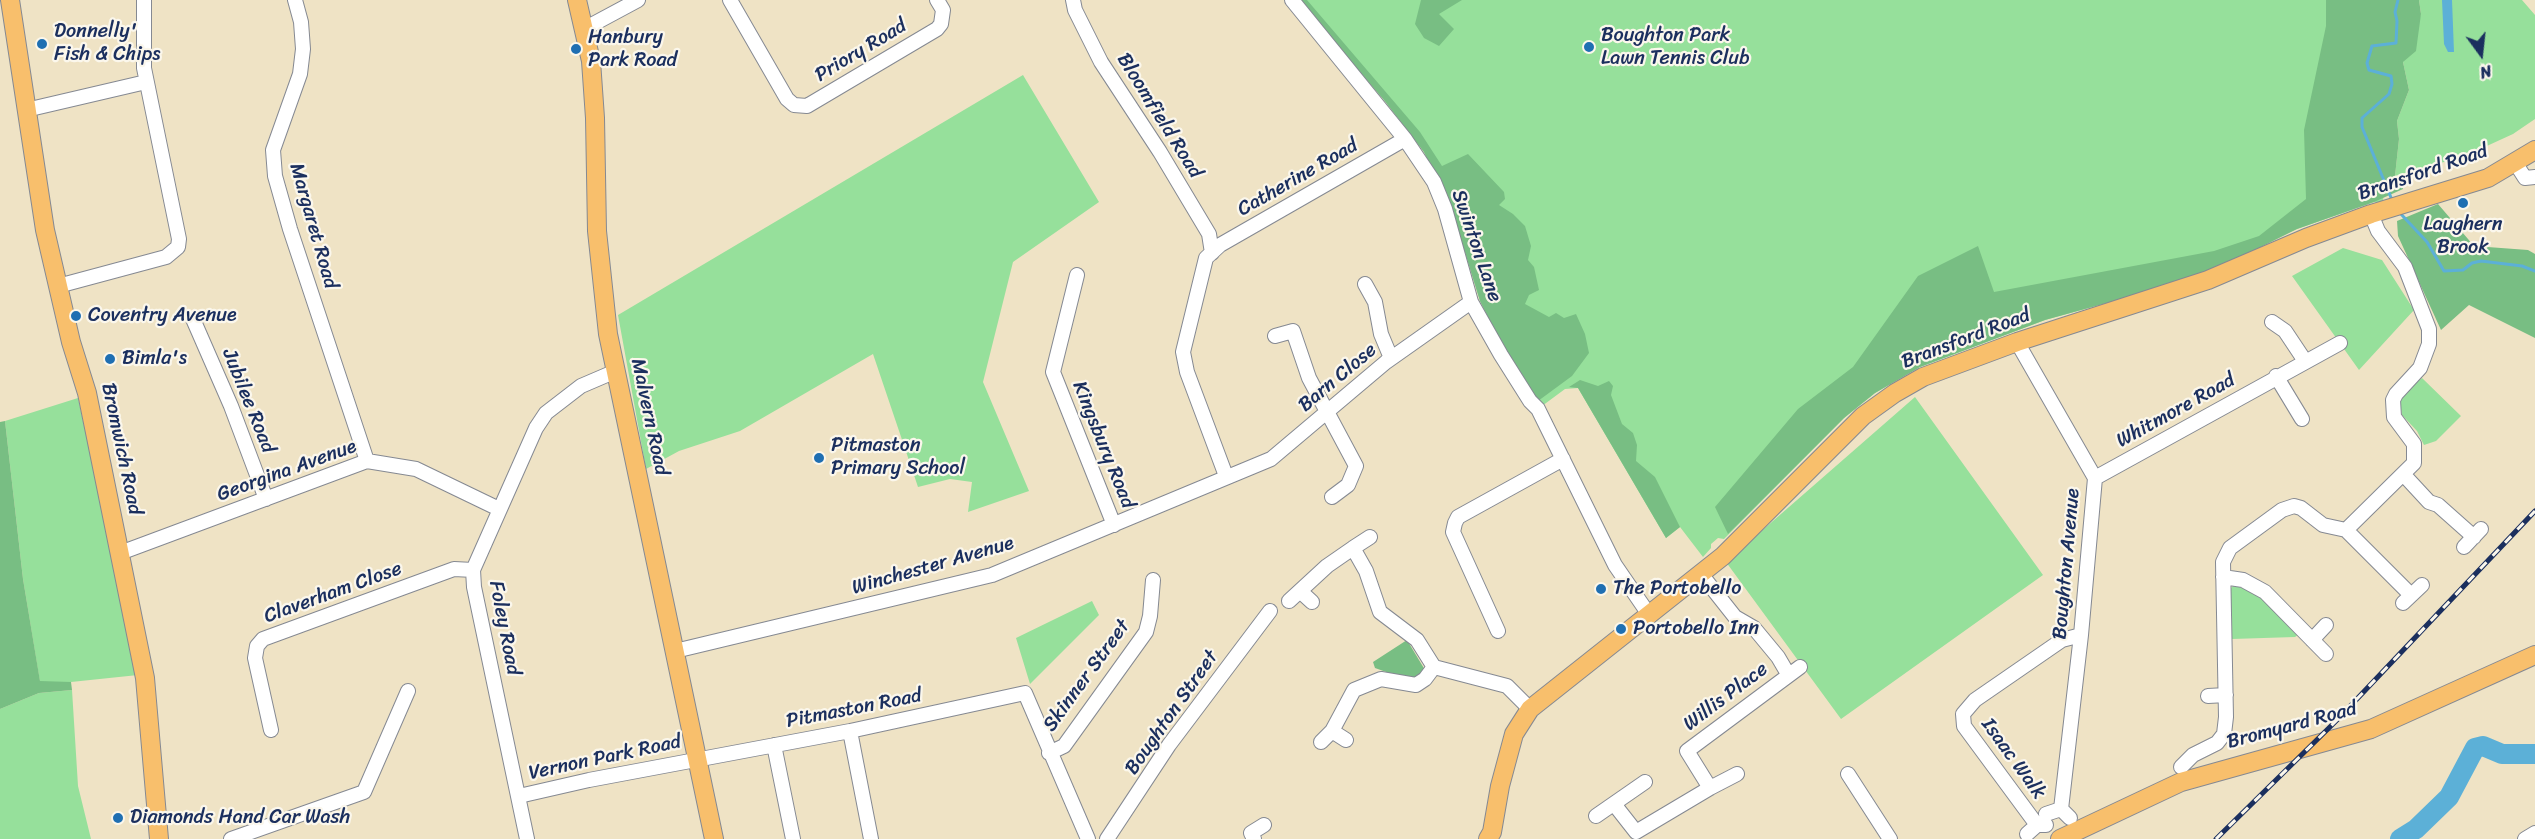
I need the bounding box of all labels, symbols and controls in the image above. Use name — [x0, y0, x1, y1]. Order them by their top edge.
street label: Priory Road — [811, 14, 911, 88]
place label: Donnelly' Fish & Chips — [54, 20, 160, 67]
place label: Boughton Park Lawn Tennis Club — [1601, 24, 1750, 71]
north arrow — [2451, 24, 2511, 84]
place label: Hanbury Park Road — [588, 26, 677, 73]
marker: Donnelly' Fish & Chips — [35, 37, 49, 51]
marker: Boughton Park Lawn Tennis Club — [1582, 40, 1596, 54]
marker: Hanbury Park Road — [569, 42, 583, 56]
street label: Bloomfield Road — [1111, 49, 1207, 183]
text: N — [2477, 56, 2495, 87]
street label: Catherine Road — [1234, 134, 1362, 222]
street label: Bransford Road — [2355, 140, 2491, 206]
street label: Margaret Road — [284, 161, 342, 291]
street label: Swinton Lane — [1446, 187, 1506, 305]
marker: Laughern Brook — [2456, 196, 2470, 210]
place label: Laughern Brook — [2423, 213, 2503, 260]
street label: Bransford Road — [1898, 303, 2034, 375]
place label: Coventry Avenue — [88, 304, 237, 328]
marker: Coventry Avenue — [69, 309, 83, 323]
street label: Barn Close — [1294, 338, 1382, 418]
street label: Jubilee Road — [216, 345, 280, 457]
place label: Bimla's — [122, 347, 187, 371]
marker: Bimla's — [103, 352, 117, 366]
street label: Malvern Road — [625, 356, 673, 478]
street label: Whitmore Road — [2113, 369, 2239, 453]
street label: Kingsbury Road — [1067, 378, 1139, 512]
street label: Bromwich Road — [95, 381, 147, 517]
place label: Pitmaston Primary School — [831, 434, 965, 481]
street label: Georgina Avenue — [214, 435, 360, 507]
marker: Pitmaston Primary School — [812, 451, 826, 465]
street label: Boughton Avenue — [2048, 487, 2086, 641]
street label: Winchester Avenue — [849, 531, 1017, 601]
street label: Claverham Close — [261, 557, 405, 629]
place label: The Portobello — [1613, 577, 1741, 601]
street label: Foley Road — [483, 579, 525, 677]
marker: The Portobello — [1594, 582, 1608, 596]
street label: Skinner Street — [1038, 615, 1136, 737]
place label: Portobello Inn — [1633, 617, 1759, 641]
marker: Portobello Inn — [1614, 622, 1628, 636]
street label: Boughton Street — [1120, 646, 1224, 780]
street label: Willis Place — [1679, 658, 1773, 736]
street label: Pitmaston Road — [784, 684, 924, 734]
street label: Bromyard Road — [2224, 697, 2360, 755]
street label: Isaac Walk — [1976, 714, 2050, 804]
street label: Vernon Park Road — [527, 730, 683, 786]
place label: Diamonds Hand Car Wash — [130, 806, 350, 830]
marker: Diamonds Hand Car Wash — [111, 811, 125, 825]

